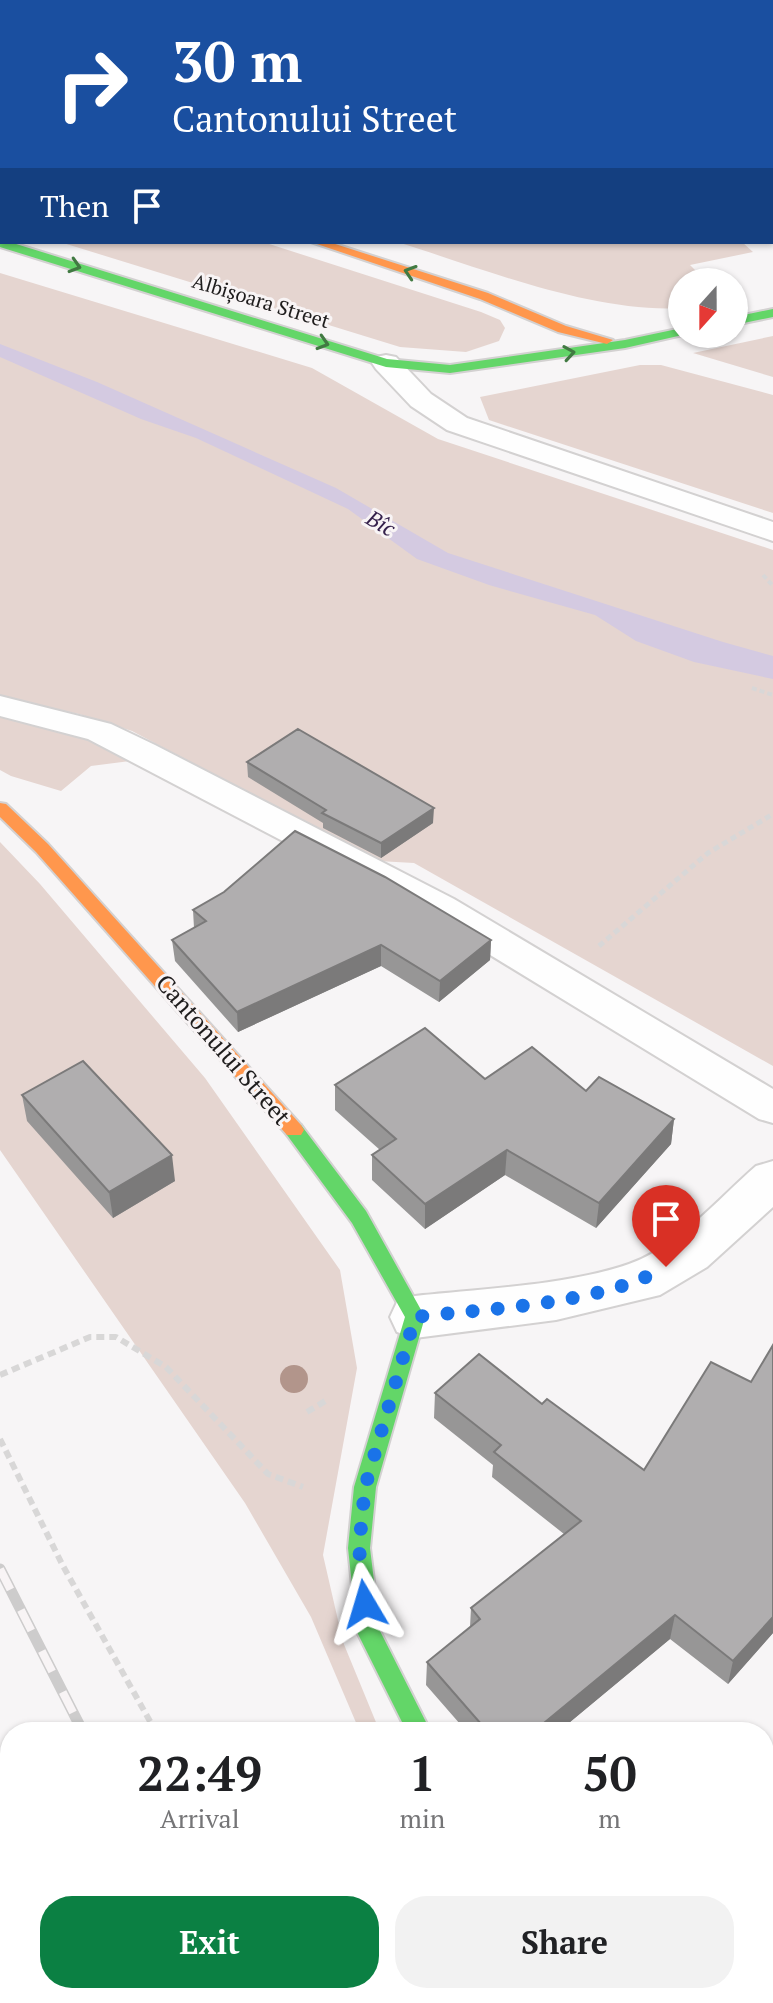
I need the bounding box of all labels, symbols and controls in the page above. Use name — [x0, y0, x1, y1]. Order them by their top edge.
text: 30 m — [172, 24, 302, 98]
icon: right — [40, 32, 144, 136]
text: Cantonului Street — [172, 95, 457, 142]
icon: arrive — [125, 184, 169, 228]
text: Then — [40, 186, 109, 226]
one-way arrow — [67, 257, 81, 273]
one-way arrow — [403, 265, 417, 281]
street label: Albișoara Street — [189, 267, 334, 334]
north arrow — [668, 268, 748, 348]
map controls — [668, 268, 748, 348]
one-way arrow — [316, 334, 329, 350]
one-way arrow — [563, 345, 576, 362]
water label: Bîc — [361, 502, 401, 543]
street label: Cantonului Street — [149, 967, 298, 1132]
pin — [632, 1185, 700, 1267]
icon: arrive — [644, 1197, 688, 1241]
position arrow — [323, 1562, 407, 1646]
text: 22:49 — [137, 1741, 262, 1805]
text: 1 — [409, 1741, 436, 1805]
text: 50 — [582, 1741, 637, 1805]
text: Arrival — [160, 1801, 240, 1835]
text: min — [399, 1801, 445, 1835]
text: m — [598, 1801, 621, 1835]
button: Exit — [40, 1896, 379, 1988]
button: Share — [395, 1896, 734, 1988]

